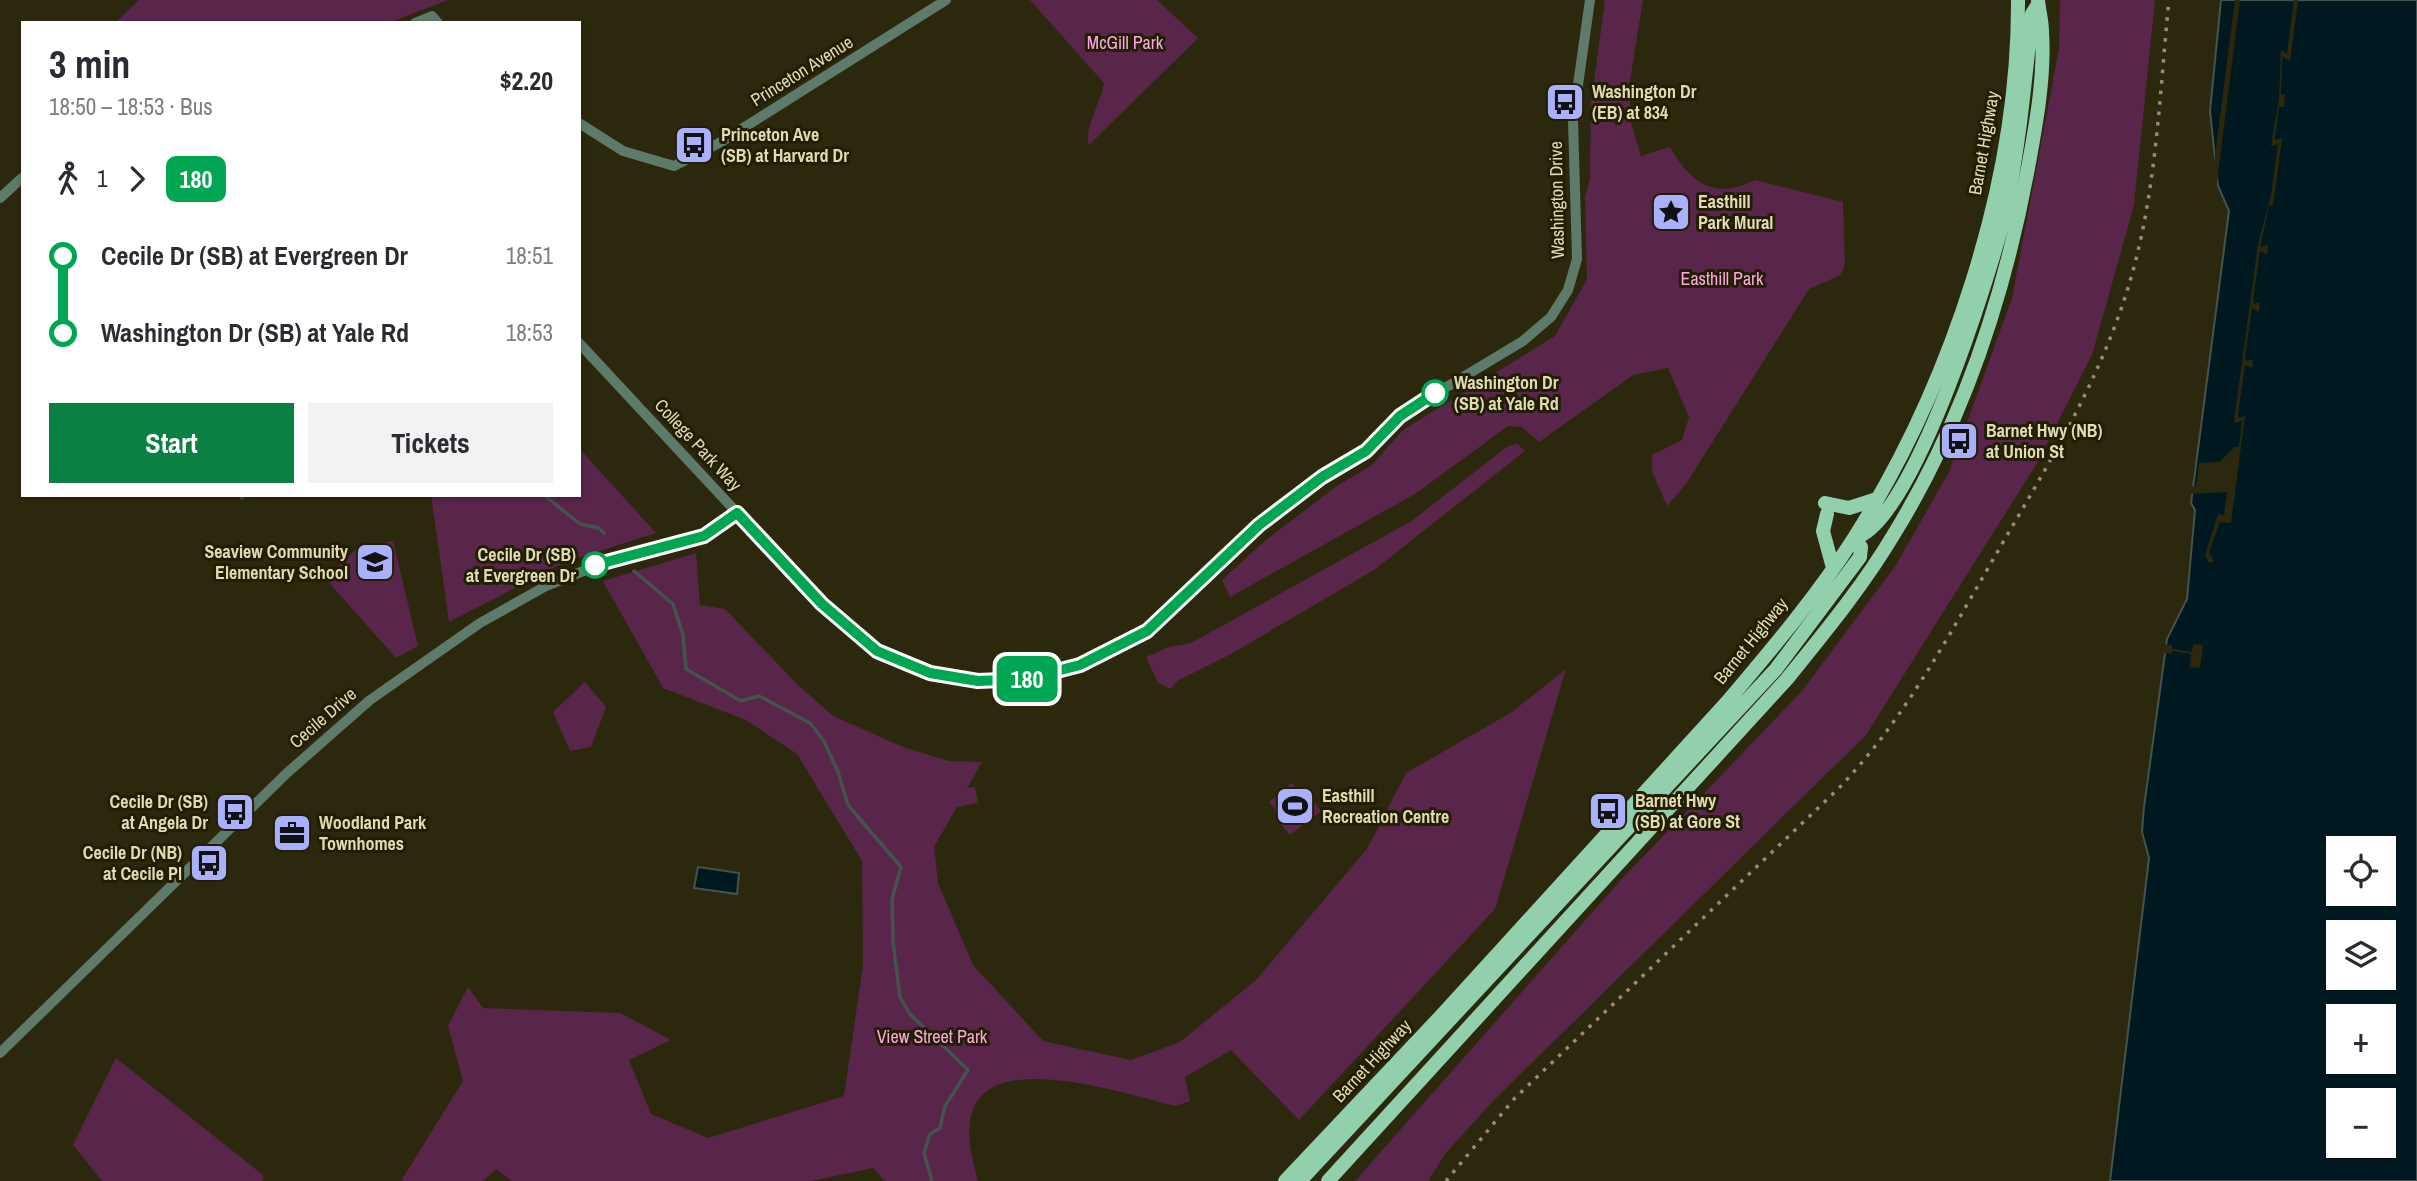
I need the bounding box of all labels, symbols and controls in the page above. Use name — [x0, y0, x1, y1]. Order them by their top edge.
street label: Princeton Avenue — [746, 29, 858, 112]
park label: McGill Park — [1087, 30, 1164, 55]
text: 3 min — [49, 39, 130, 90]
text: $2.20 — [500, 63, 553, 98]
place label: Washington Dr (EB) at 834 — [1592, 79, 1697, 125]
bus stop icon: Washington Dr (EB) at 834 — [1544, 81, 1586, 123]
street label: Barnet Highway — [1962, 88, 2005, 197]
text: 18:50 – 18:53 · Bus — [49, 91, 213, 122]
place label: Princeton Ave (SB) at Harvard Dr — [721, 122, 849, 168]
bus stop icon: Princeton Ave (SB) at Harvard Dr — [673, 124, 715, 166]
street label: Washington Drive — [1543, 141, 1570, 259]
icon: walk — [49, 160, 87, 198]
icon: forward — [118, 160, 156, 198]
text: 1 — [97, 163, 108, 194]
text: 180 — [180, 163, 212, 195]
place label: Easthill Park Mural — [1698, 189, 1773, 235]
place icon: Easthill Park Mural — [1650, 191, 1692, 233]
text: Cecile Dr (SB) at Evergreen Dr — [101, 238, 408, 273]
text: 18:51 — [506, 240, 553, 271]
park label: Easthill Park — [1681, 266, 1764, 291]
text: Washington Dr (SB) at Yale Rd — [101, 315, 409, 350]
text: 18:53 — [506, 317, 553, 348]
place label: Washington Dr (SB) at Yale Rd — [1454, 370, 1559, 416]
marker: Washington Dr (SB) at Yale Rd — [1422, 380, 1448, 406]
street label: College Park Way — [649, 393, 748, 497]
button: Start — [49, 403, 294, 483]
button: Tickets — [308, 403, 553, 483]
place label: Barnet Hwy (NB) at Union St — [1986, 418, 2103, 464]
bus stop icon: Barnet Hwy (NB) at Union St — [1938, 420, 1980, 462]
place label: Seaview Community Elementary School — [204, 539, 349, 585]
school or university icon: Seaview Community Elementary School — [354, 541, 396, 583]
place label: Cecile Dr (SB) at Evergreen Dr — [466, 542, 576, 588]
marker: Cecile Dr (SB) at Evergreen Dr — [582, 552, 608, 578]
street label: Barnet Highway — [1708, 592, 1794, 689]
line badge: 180 — [987, 656, 1067, 702]
text: 180 — [1011, 663, 1043, 695]
street label: Cecile Drive — [284, 682, 362, 754]
place label: Easthill Recreation Centre — [1322, 783, 1449, 829]
sports icon: Easthill Recreation Centre — [1274, 785, 1316, 827]
place label: Barnet Hwy (SB) at Gore St — [1635, 788, 1740, 834]
place label: Cecile Dr (SB) at Angela Dr — [110, 789, 208, 835]
bus stop icon: Barnet Hwy (SB) at Gore St — [1587, 790, 1629, 832]
bus stop icon: Cecile Dr (SB) at Angela Dr — [214, 791, 256, 833]
place label: Woodland Park Townhomes — [319, 810, 427, 856]
office icon: Woodland Park Townhomes — [271, 812, 313, 854]
map controls — [2326, 836, 2396, 1158]
button: locate — [2326, 836, 2396, 906]
place label: Cecile Dr (NB) at Cecile Pl — [83, 840, 182, 886]
bus stop icon: Cecile Dr (NB) at Cecile Pl — [188, 842, 230, 884]
button: layers — [2326, 920, 2396, 990]
button: + — [2326, 1004, 2396, 1074]
street label: Barnet Highway — [1327, 1013, 1417, 1108]
park label: View Street Park — [877, 1024, 988, 1049]
button: − — [2326, 1088, 2396, 1158]

